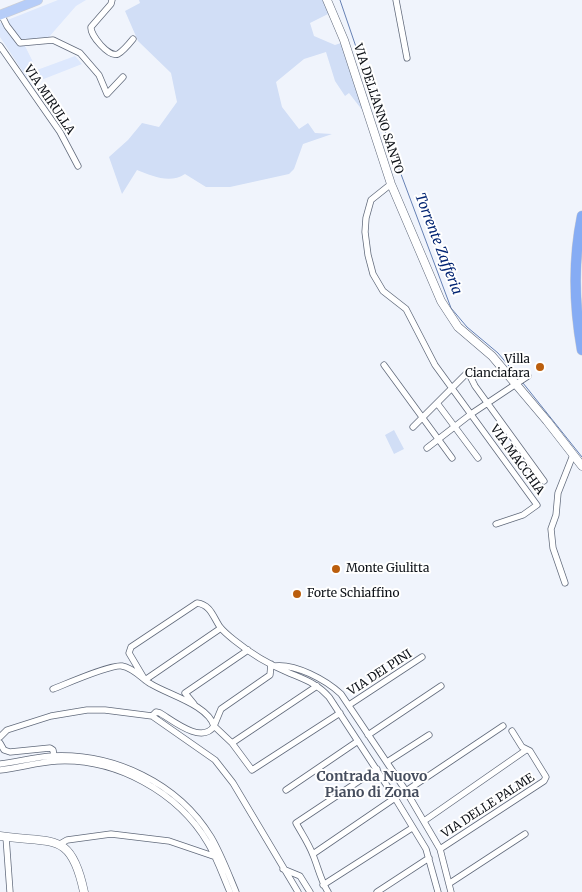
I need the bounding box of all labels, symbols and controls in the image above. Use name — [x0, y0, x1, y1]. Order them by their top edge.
street label: VIA DELL'ANNO SANTO — [350, 42, 406, 176]
street label: VIA MIRULLA — [20, 63, 78, 137]
water label: Torrente Zafferia — [411, 191, 465, 297]
place label: Villa Cianciafara — [465, 353, 530, 381]
marker: Villa Cianciafara — [534, 361, 546, 373]
street label: VIA MACCHIA — [487, 422, 547, 498]
place label: Monte Giulitta — [346, 562, 429, 576]
marker: Monte Giulitta — [330, 563, 342, 575]
place label: Forte Schiaffino — [307, 587, 399, 601]
marker: Forte Schiaffino — [291, 588, 303, 600]
street label: VIA DEI PINI — [345, 647, 415, 699]
district label: Contrada Nuovo Piano di Zona — [317, 769, 427, 802]
street label: VIA DELLE PALME — [439, 771, 537, 841]

